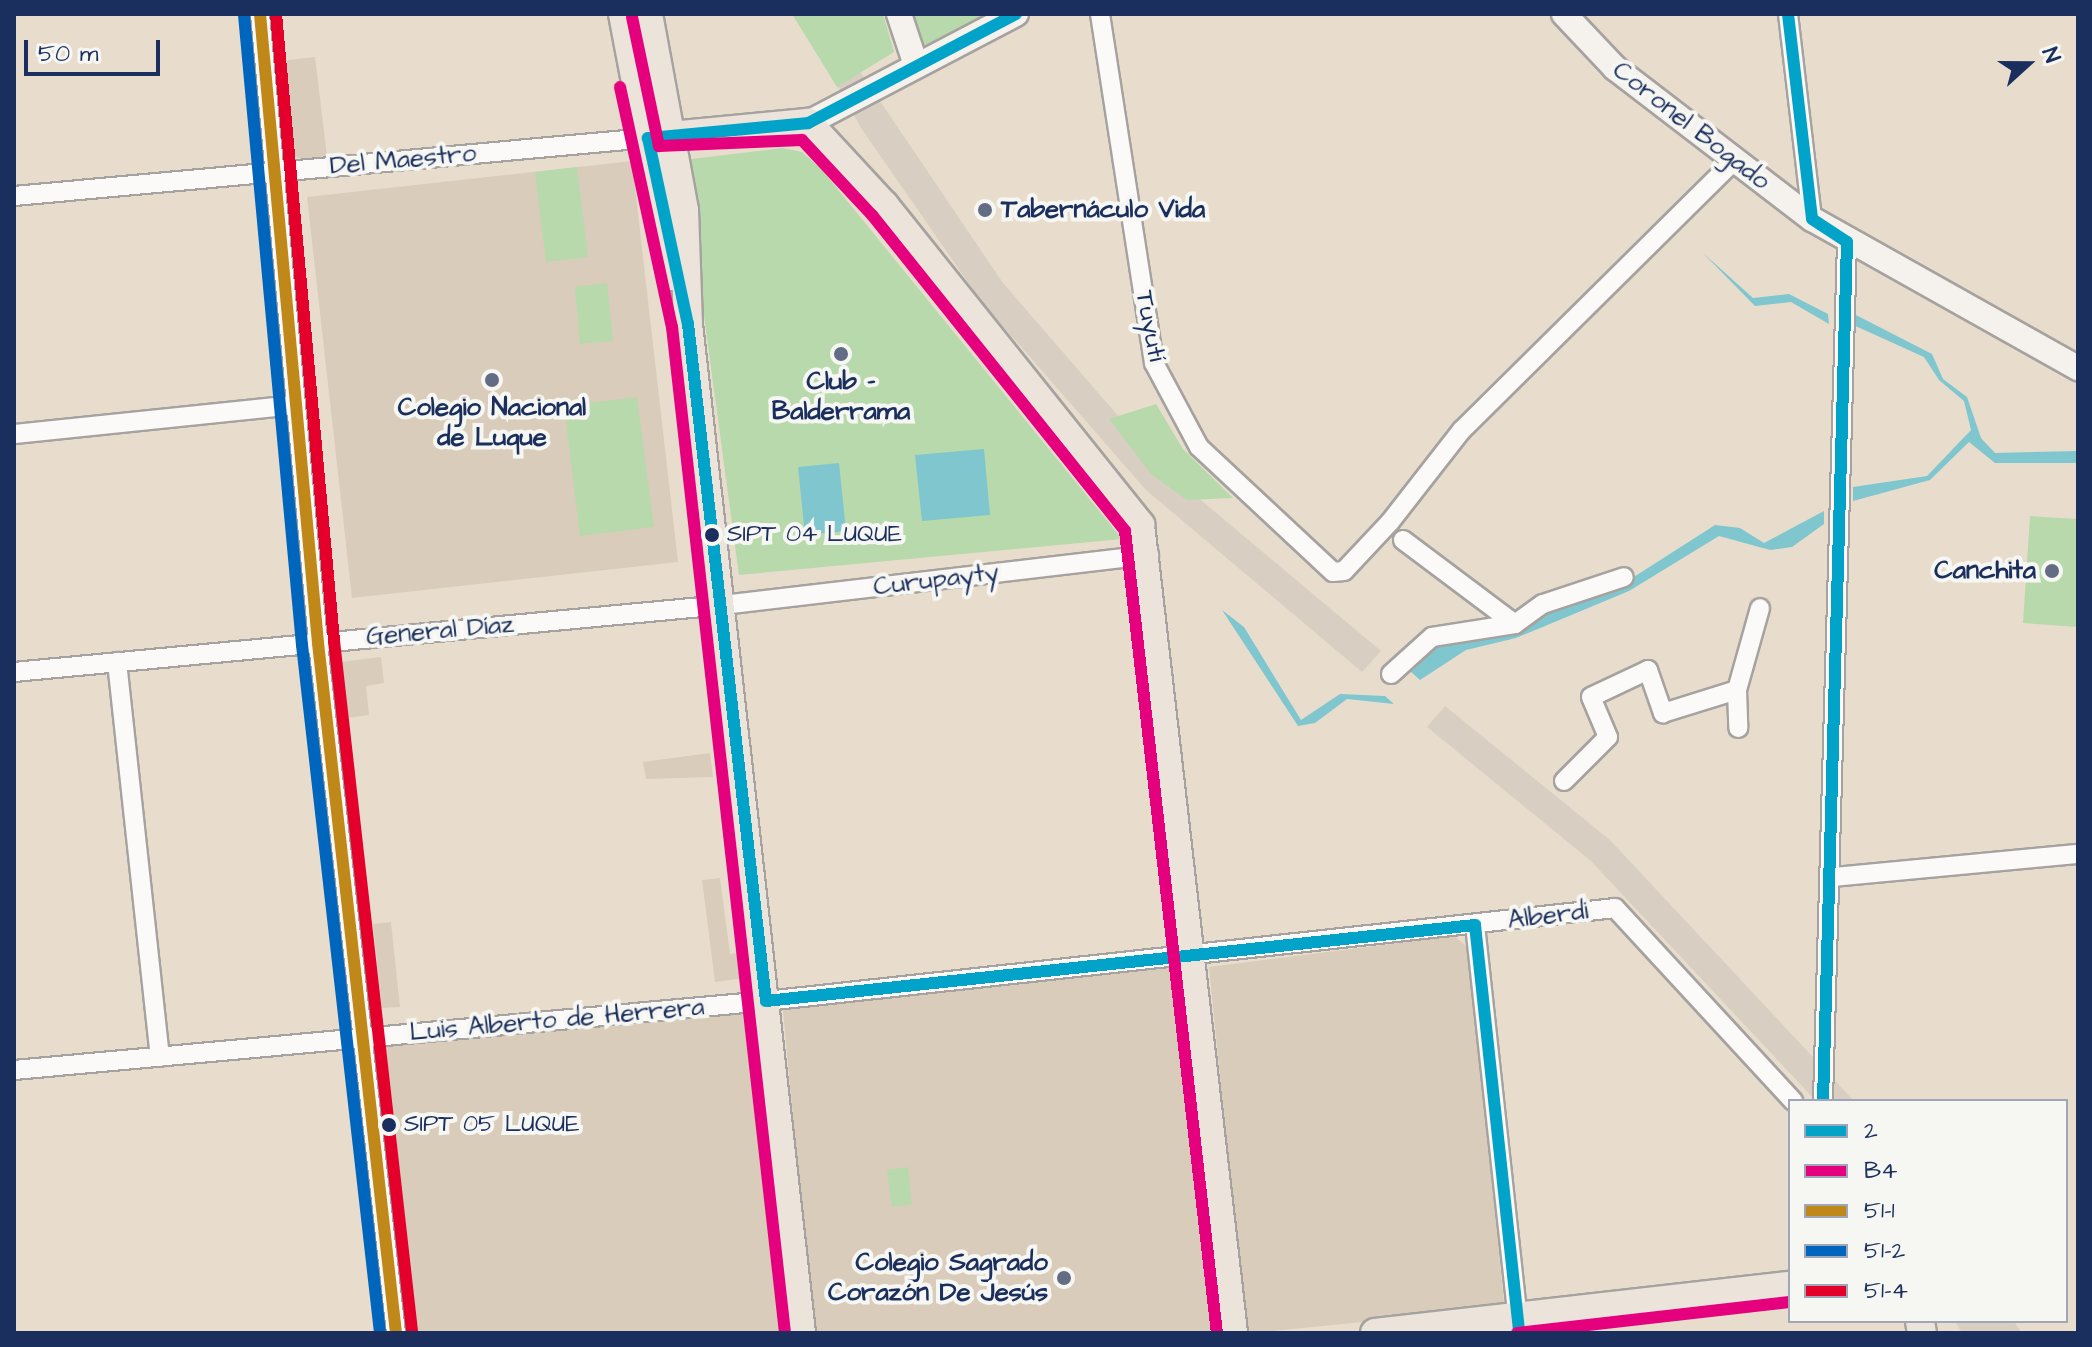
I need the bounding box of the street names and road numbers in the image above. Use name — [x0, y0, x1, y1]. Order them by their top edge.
street label: Coronel Bogado — [1606, 55, 1776, 197]
street label: Del Maestro — [329, 138, 477, 182]
street label: Tuyutí — [1128, 288, 1172, 364]
street label: Curupayty — [872, 557, 1000, 603]
street label: General Díaz — [365, 609, 515, 653]
street label: Alberdi — [1506, 896, 1590, 936]
street label: Luis Alberto de Herrera — [408, 992, 706, 1048]

